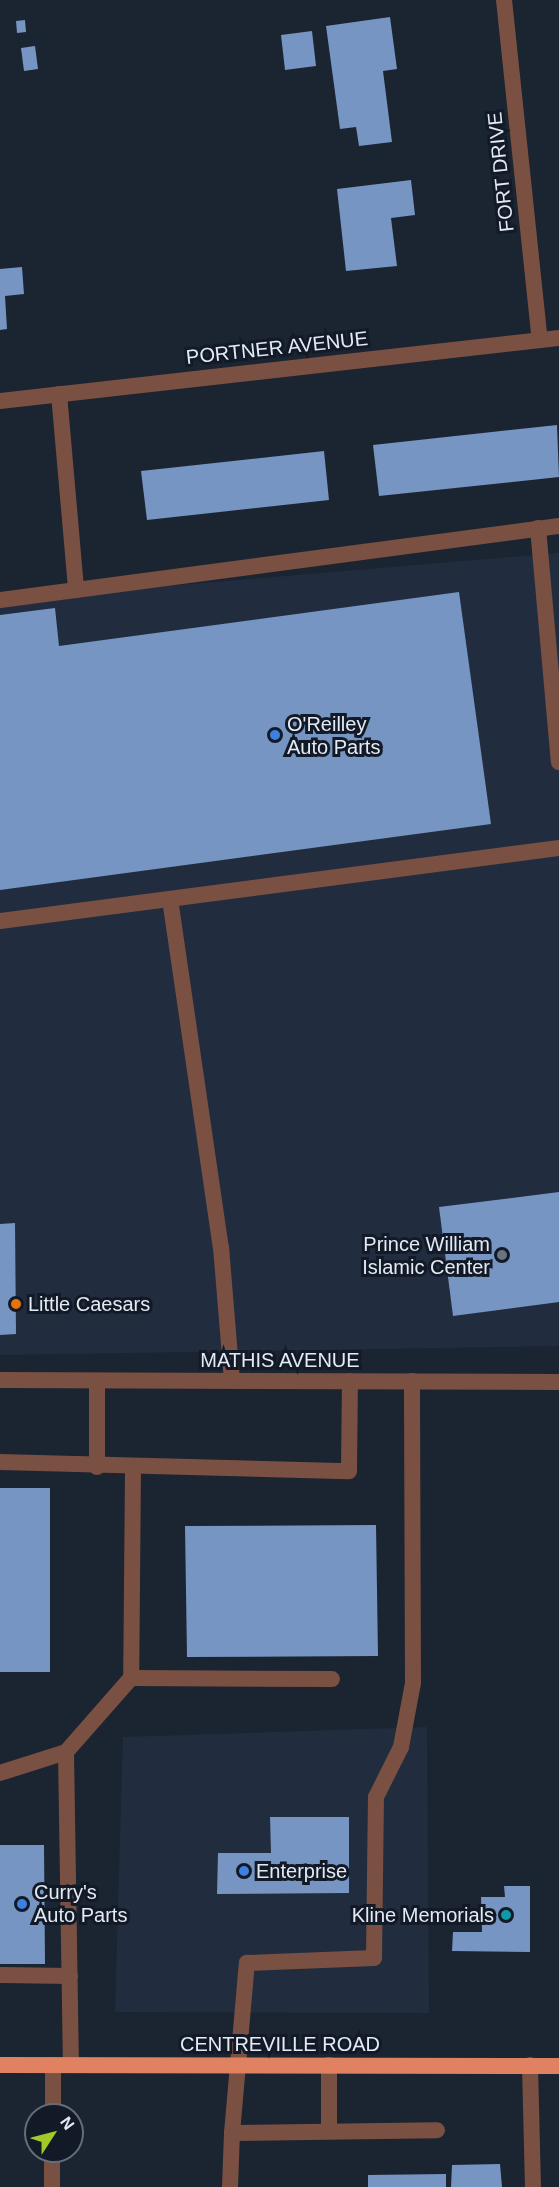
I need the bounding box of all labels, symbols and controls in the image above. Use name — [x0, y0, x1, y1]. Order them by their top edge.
street label: FORT DRIVE — [483, 111, 519, 233]
street label: PORTNER AVENUE — [184, 326, 370, 370]
place label: O'Reilley Auto Parts — [287, 712, 380, 759]
marker: O'Reilley Auto Parts — [268, 728, 282, 742]
place label: Prince William Islamic Center — [362, 1232, 490, 1279]
marker: Prince William Islamic Center — [495, 1248, 509, 1262]
place label: Little Caesars — [28, 1292, 150, 1316]
marker: Little Caesars — [9, 1297, 23, 1311]
street label: MATHIS AVENUE — [200, 1348, 360, 1372]
place label: Enterprise — [256, 1859, 347, 1883]
marker: Enterprise — [237, 1864, 251, 1878]
place label: Curry's Auto Parts — [34, 1880, 127, 1927]
marker: Curry's Auto Parts — [15, 1897, 29, 1911]
place label: Kline Memorials — [352, 1903, 494, 1927]
marker: Kline Memorials — [499, 1908, 513, 1922]
street label: CENTREVILLE ROAD — [180, 2032, 380, 2056]
north arrow — [24, 2103, 84, 2163]
text: N — [57, 2114, 78, 2133]

